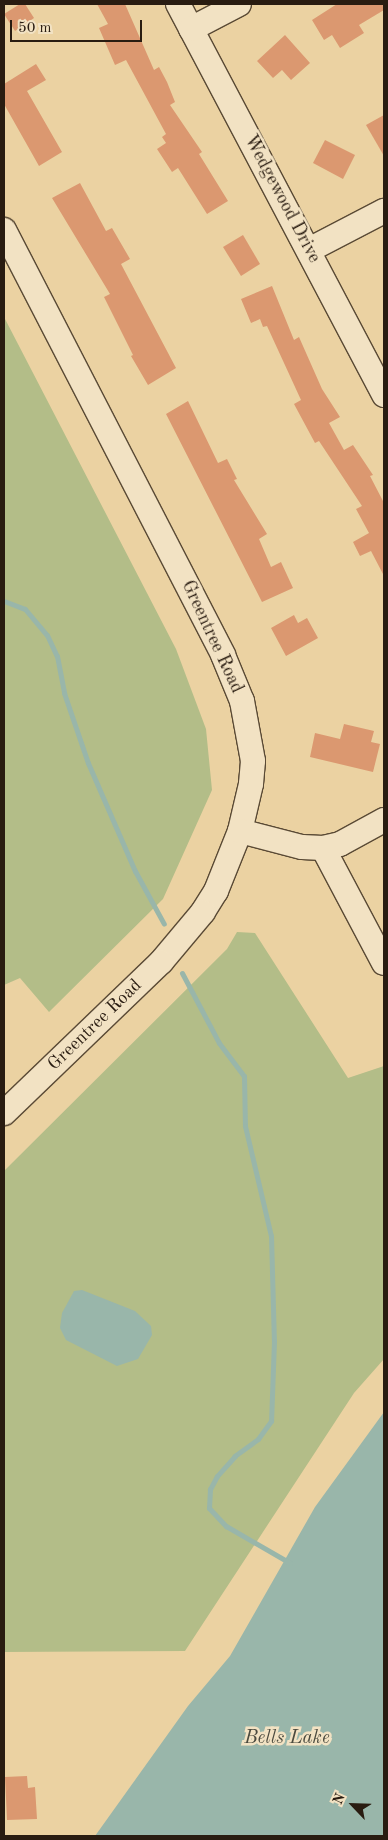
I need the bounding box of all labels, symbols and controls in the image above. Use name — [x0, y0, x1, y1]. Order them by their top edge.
scale bar — [12, 10, 145, 42]
text: 50 m — [18, 21, 52, 36]
street label: Wedgewood Drive — [239, 131, 325, 267]
street label: Greentree Road — [176, 577, 248, 697]
street label: Greentree Road — [44, 975, 146, 1075]
water label: Bells Lake — [244, 1728, 330, 1750]
north arrow — [328, 1780, 378, 1830]
text: N — [331, 1791, 348, 1807]

